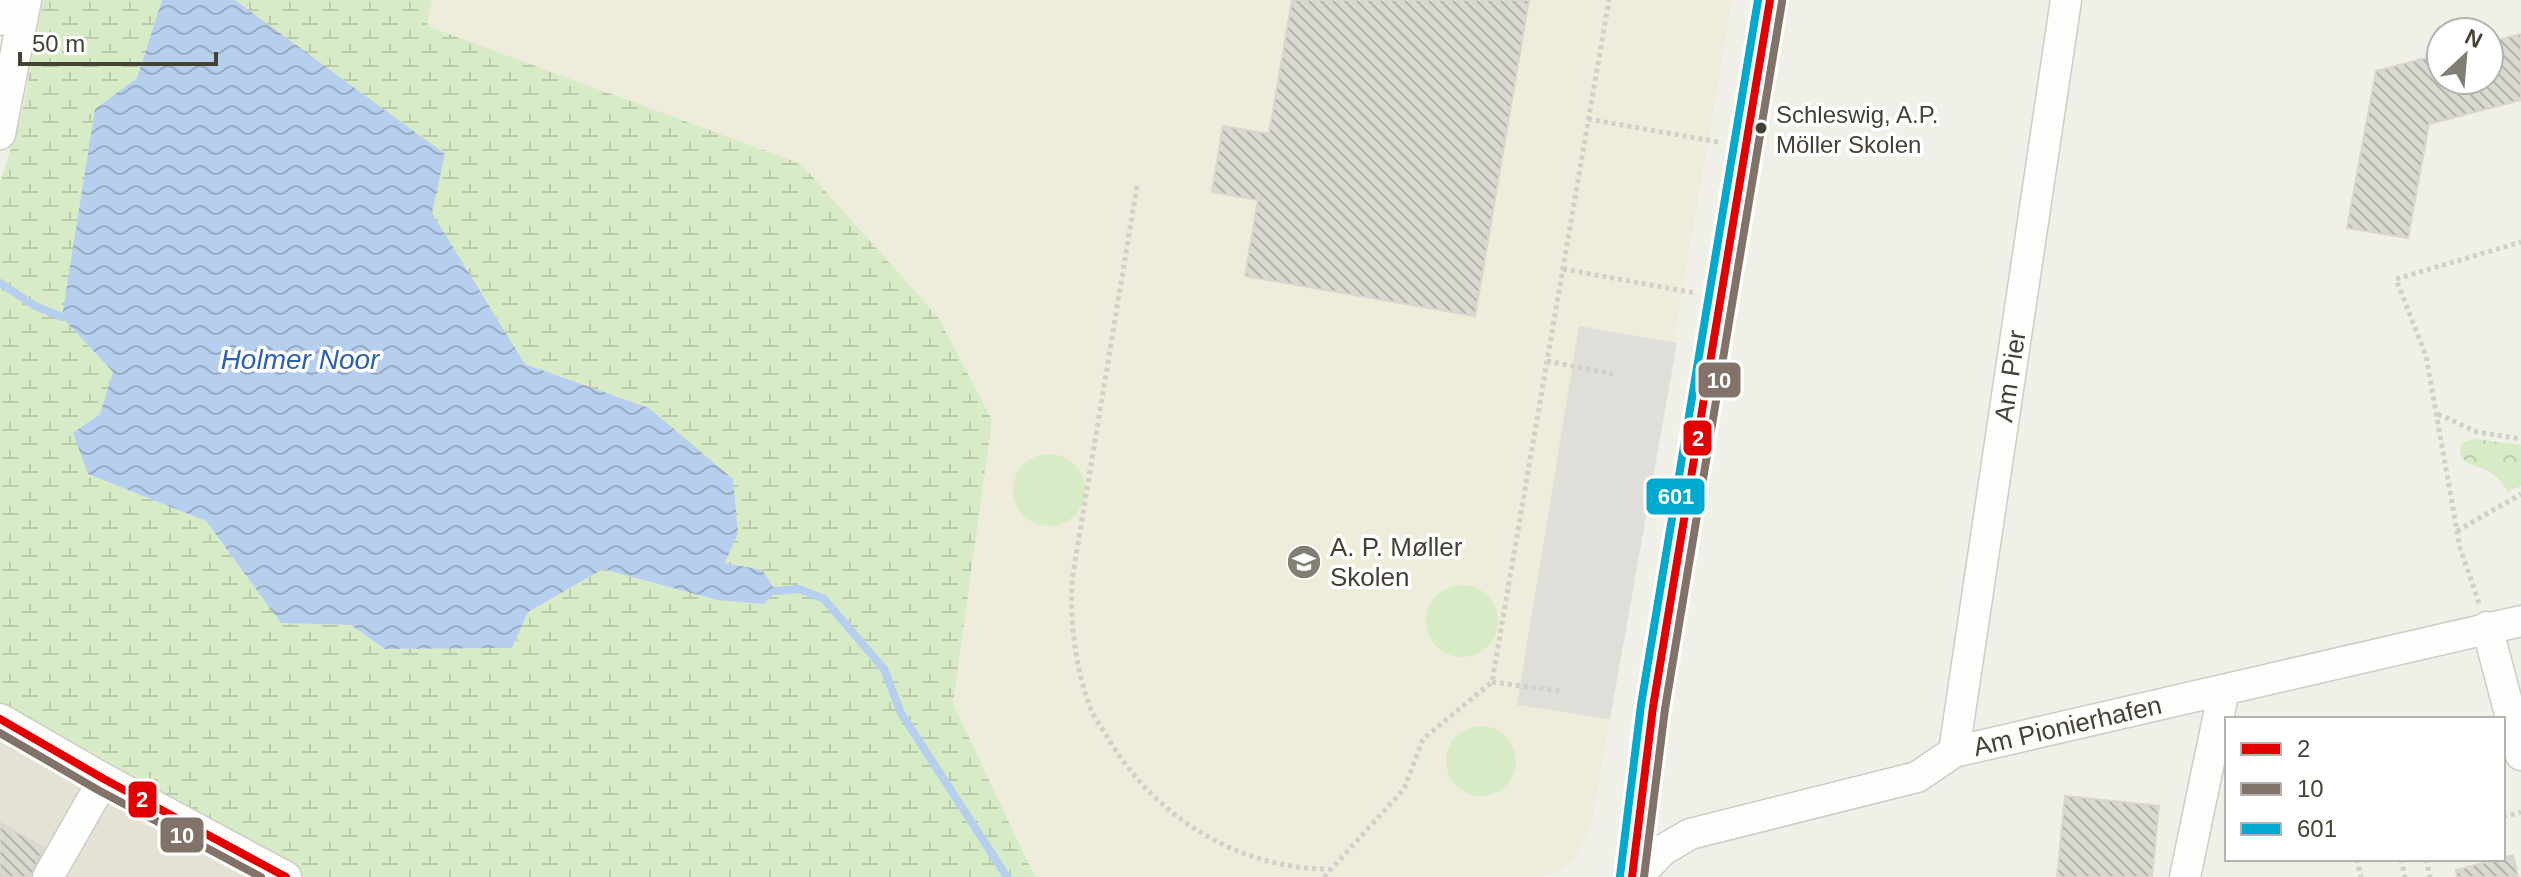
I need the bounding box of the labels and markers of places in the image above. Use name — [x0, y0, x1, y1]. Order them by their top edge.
place label: Schleswig, A.P. Möller Skolen — [1776, 101, 1938, 158]
marker: Schleswig, A.P. Möller Skolen — [1753, 120, 1769, 136]
place label: A. P. Møller Skolen — [1330, 532, 1463, 592]
school or university icon: A. P. Møller Skolen — [1285, 543, 1323, 581]

